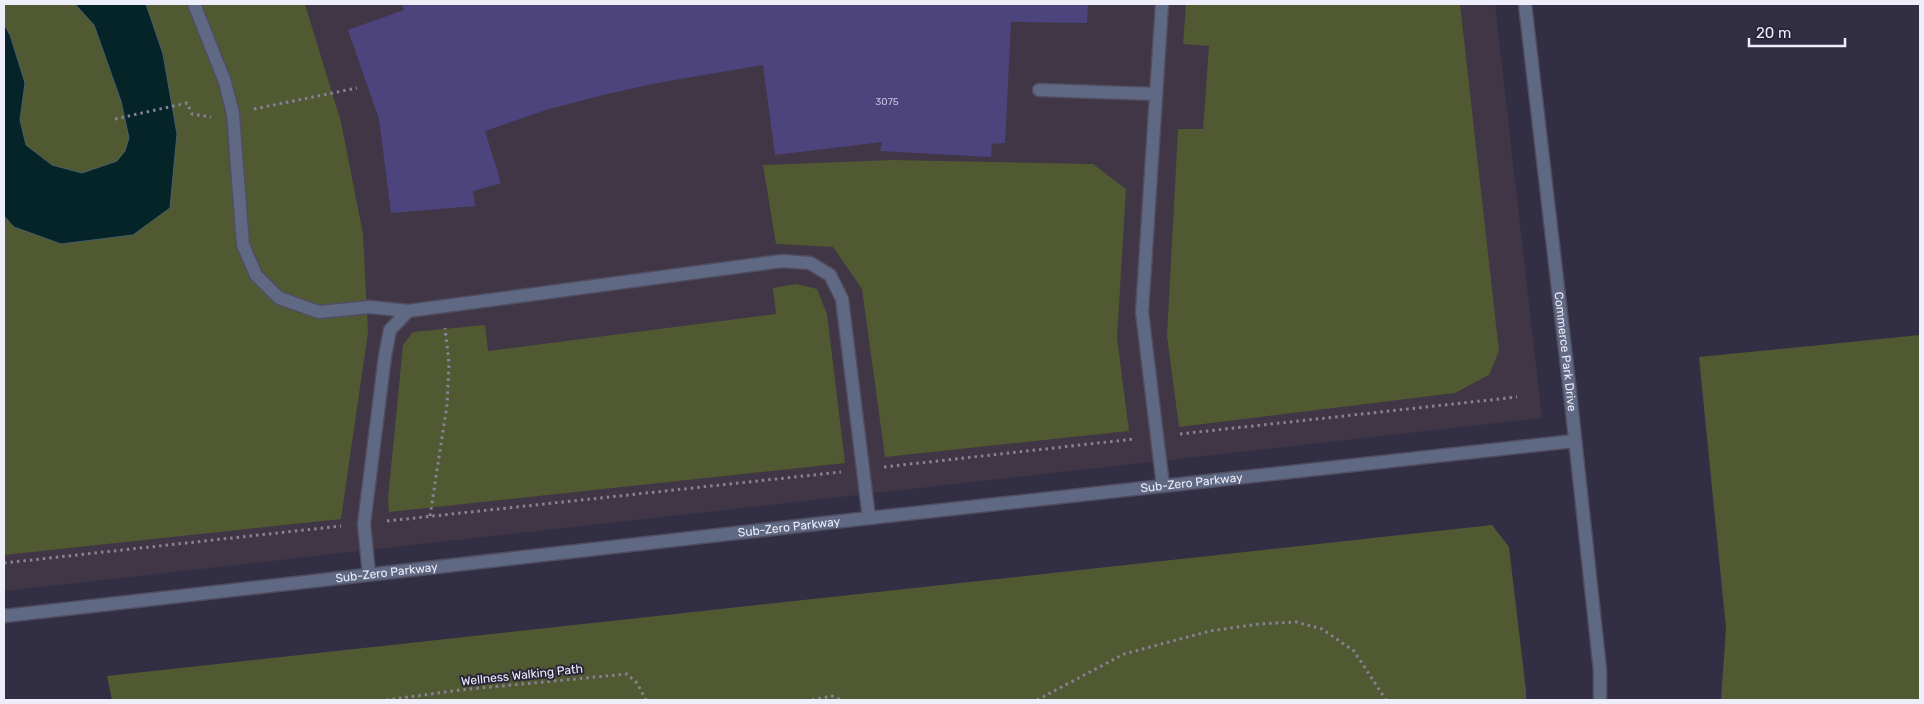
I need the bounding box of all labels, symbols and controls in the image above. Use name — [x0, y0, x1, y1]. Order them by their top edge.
scale bar — [1749, 15, 1845, 47]
text: 20 m — [1756, 24, 1791, 42]
house number: 3075 — [875, 96, 899, 108]
street label: Commerce Park Drive — [1551, 291, 1579, 413]
street label: Sub-Zero Parkway — [1140, 470, 1244, 495]
street label: Sub-Zero Parkway — [737, 514, 841, 540]
street label: Sub-Zero Parkway — [335, 560, 439, 585]
street label: Wellness Walking Path — [460, 662, 584, 688]

